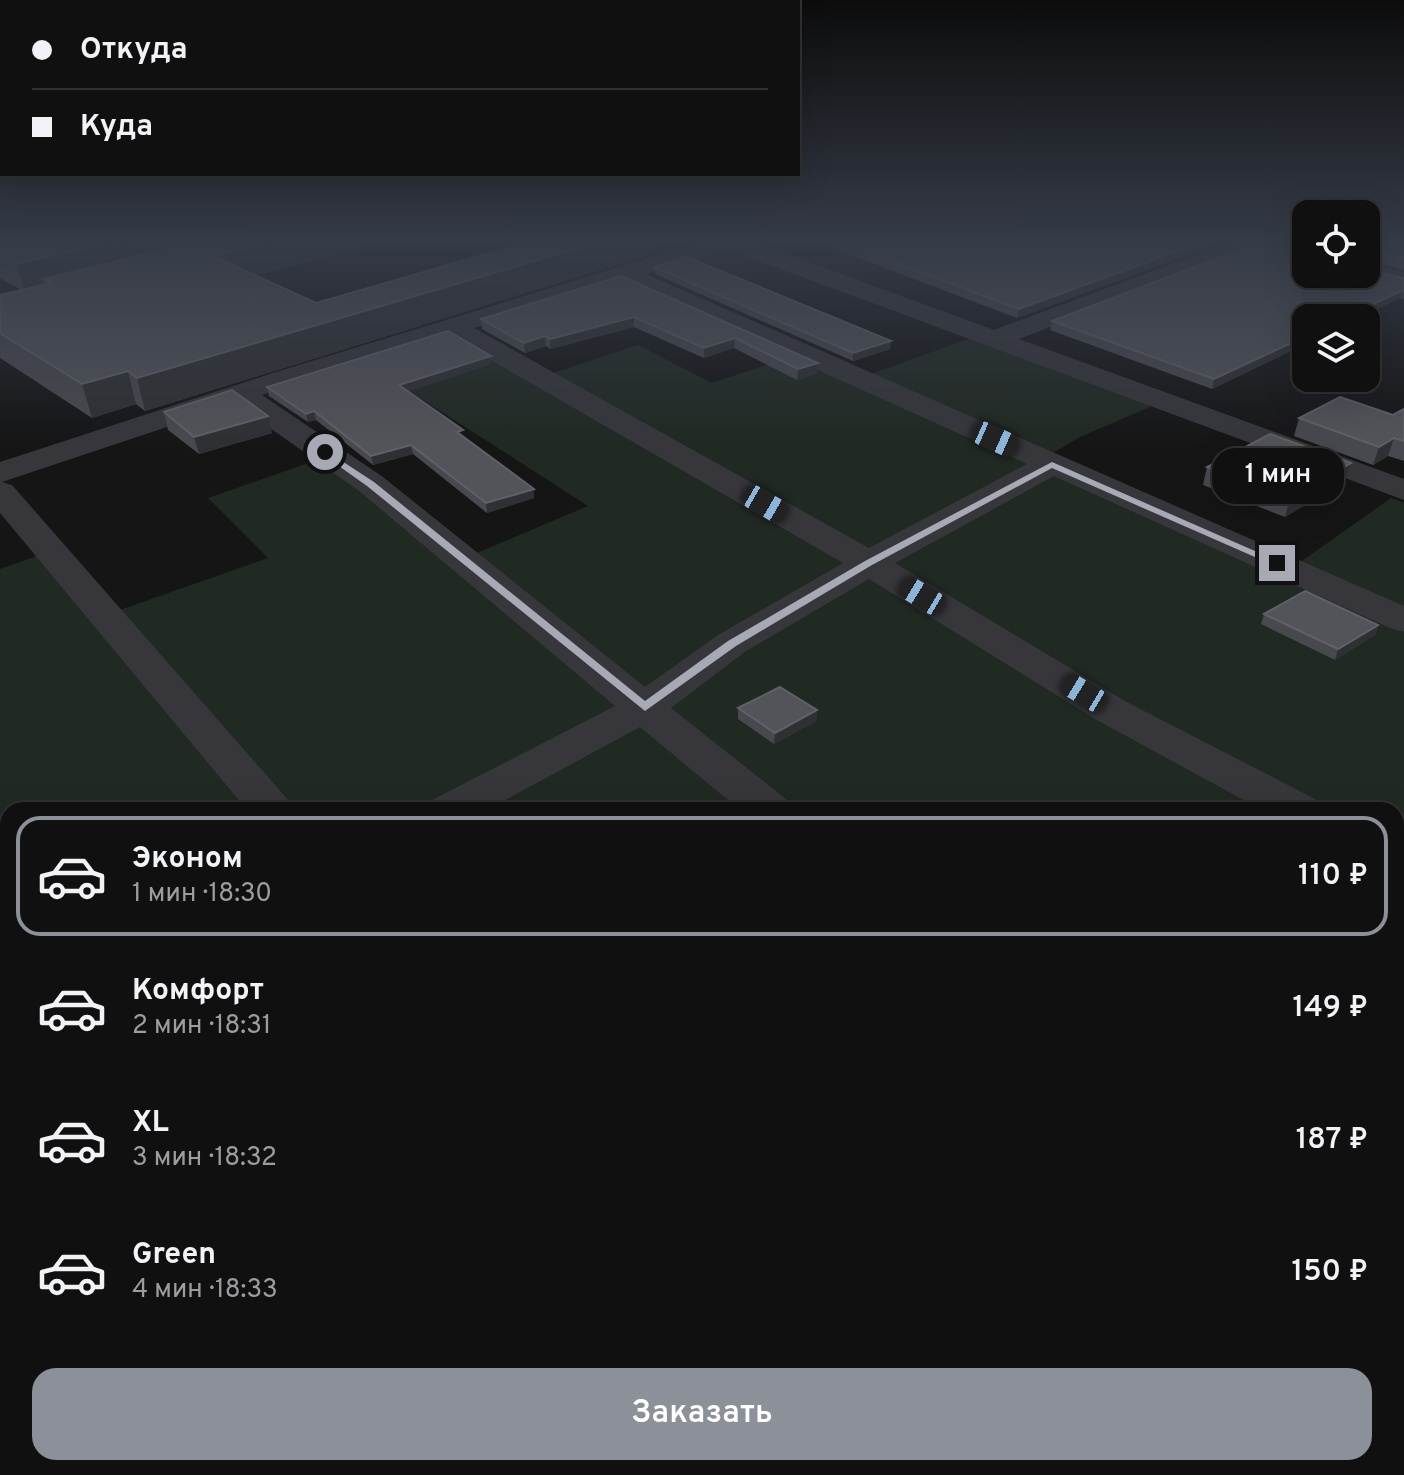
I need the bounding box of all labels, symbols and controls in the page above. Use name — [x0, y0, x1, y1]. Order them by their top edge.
text: Откуда — [80, 32, 188, 69]
text: Куда — [80, 109, 153, 146]
map controls — [1292, 200, 1380, 392]
button: locate — [1292, 200, 1380, 288]
button: layers — [1292, 304, 1380, 392]
car — [968, 418, 1022, 460]
route start — [307, 434, 343, 470]
callout: 1 мин — [1211, 447, 1343, 503]
text: 1 мин — [1245, 459, 1311, 492]
car — [738, 482, 792, 526]
route end — [1259, 545, 1295, 581]
car — [895, 573, 949, 619]
car — [1057, 670, 1111, 716]
icon: car — [36, 840, 108, 912]
text: Эконом — [132, 841, 243, 878]
text: 110 ₽ — [1298, 858, 1368, 895]
text: 1 мин · 18:30 — [132, 878, 272, 911]
icon: car — [36, 972, 108, 1044]
text: Комфорт — [132, 973, 264, 1010]
text: 149 ₽ — [1292, 990, 1368, 1027]
text: 2 мин · 18:31 — [132, 1010, 272, 1043]
icon: car — [36, 1104, 108, 1176]
text: XL — [132, 1105, 169, 1142]
text: 187 ₽ — [1296, 1122, 1368, 1159]
text: 3 мин · 18:32 — [132, 1142, 277, 1175]
icon: car — [36, 1236, 108, 1308]
text: Green — [132, 1237, 216, 1274]
text: 150 ₽ — [1291, 1254, 1368, 1291]
text: 4 мин · 18:33 — [132, 1274, 278, 1307]
button: Заказать — [32, 1368, 1372, 1460]

